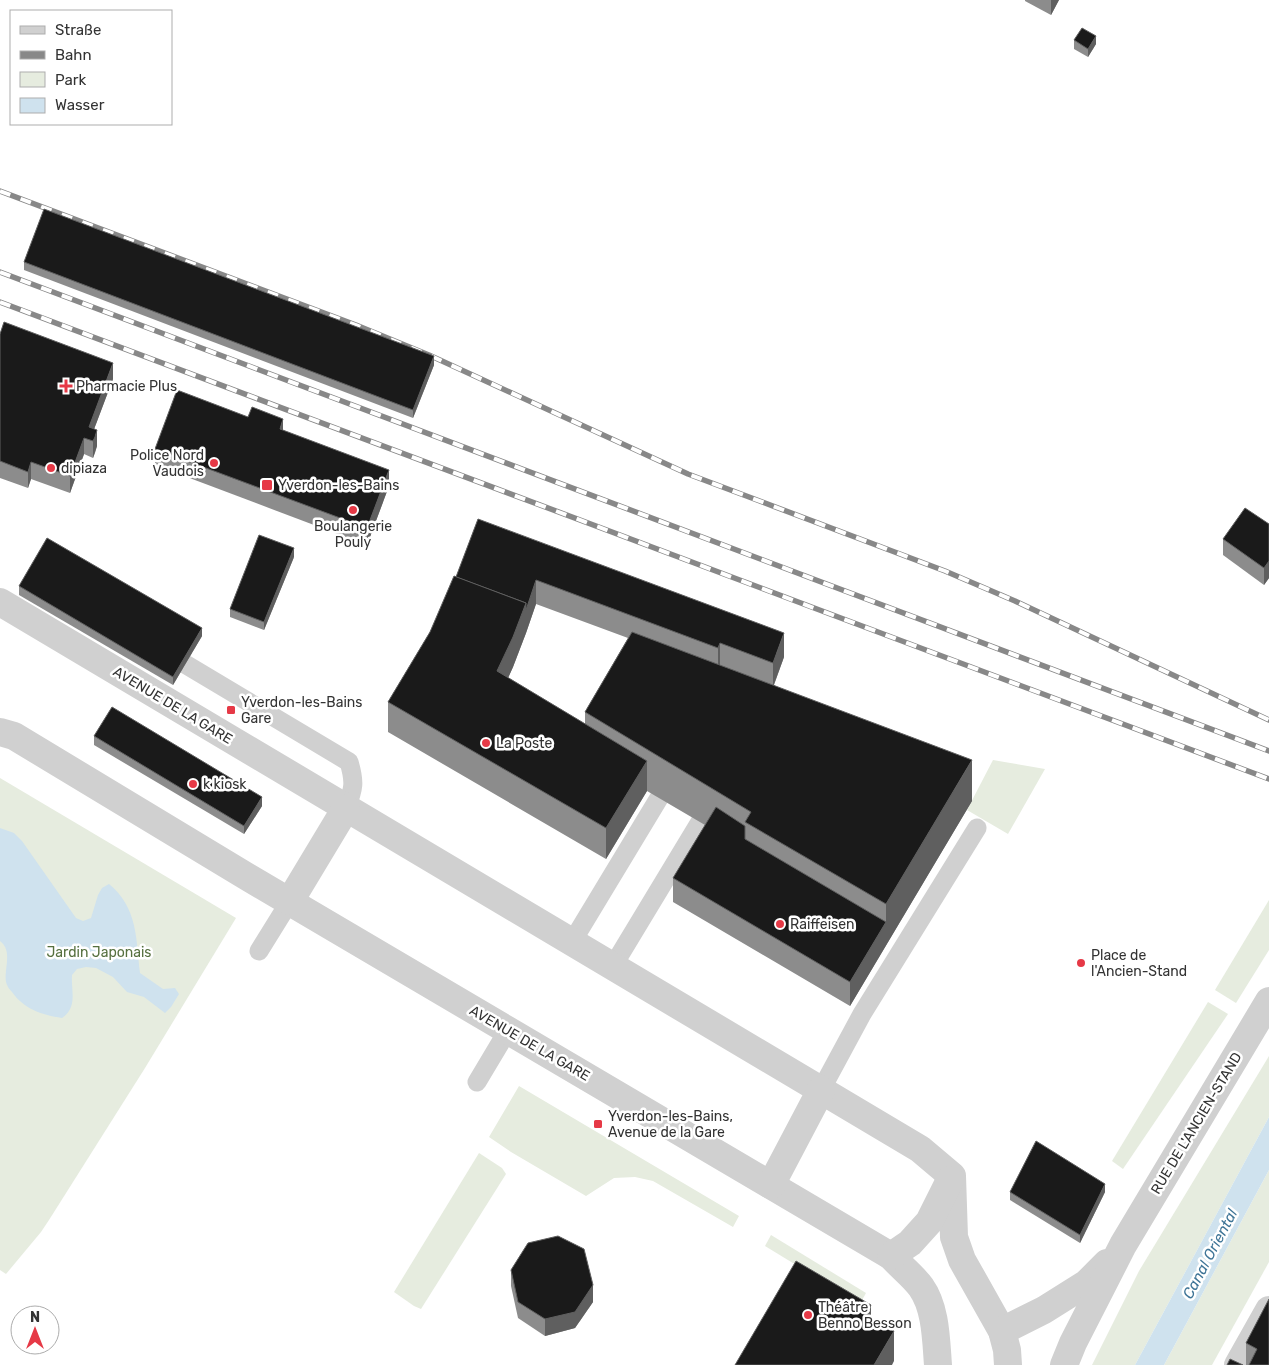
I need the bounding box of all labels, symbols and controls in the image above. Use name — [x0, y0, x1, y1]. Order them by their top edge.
legend — [10, 10, 172, 125]
text: Straße — [55, 21, 101, 39]
text: Bahn — [55, 46, 92, 64]
text: Park — [55, 71, 86, 89]
text: Wasser — [55, 96, 105, 114]
place label: Pharmacie Plus — [76, 378, 177, 395]
marker: Pharmacie Plus — [60, 380, 72, 392]
place label: Police Nord Vaudois — [130, 447, 204, 480]
marker: Police Nord Vaudois — [208, 457, 220, 469]
place label: dipiaza — [61, 460, 107, 477]
marker: dipiaza — [45, 462, 57, 474]
place label: Yverdon-les-Bains — [278, 477, 399, 494]
marker: Yverdon-les-Bains — [260, 478, 274, 492]
marker: Boulangerie Pouly — [347, 504, 359, 516]
place label: Boulangerie Pouly — [314, 518, 392, 551]
street label: AVENUE DE LA GARE — [110, 663, 235, 748]
place label: Yverdon-les-Bains Gare — [241, 694, 362, 727]
marker: Yverdon-les-Bains Gare — [225, 704, 237, 716]
place label: La Poste — [496, 735, 553, 752]
marker: La Poste — [480, 737, 492, 749]
place label: k kiosk — [203, 776, 247, 793]
marker: k kiosk — [187, 778, 199, 790]
place label: Raiffeisen — [790, 916, 855, 933]
marker: Raiffeisen — [774, 918, 786, 930]
park label: Jardin Japonais — [46, 944, 152, 961]
place label: Place de l'Ancien-Stand — [1091, 947, 1187, 980]
marker: Place de l'Ancien-Stand — [1075, 957, 1087, 969]
street label: AVENUE DE LA GARE — [467, 1002, 593, 1085]
street label: RUE DE L'ANCIEN-STAND — [1147, 1049, 1246, 1197]
place label: Yverdon-les-Bains, Avenue de la Gare — [608, 1108, 733, 1141]
marker: Yverdon-les-Bains, Avenue de la Gare — [592, 1118, 604, 1130]
water label: Canal Oriental — [1179, 1206, 1241, 1302]
place label: Théâtre Benno Besson — [818, 1299, 912, 1332]
north arrow — [10, 1305, 60, 1355]
text: N — [30, 1309, 40, 1326]
marker: Théâtre Benno Besson — [802, 1309, 814, 1321]

